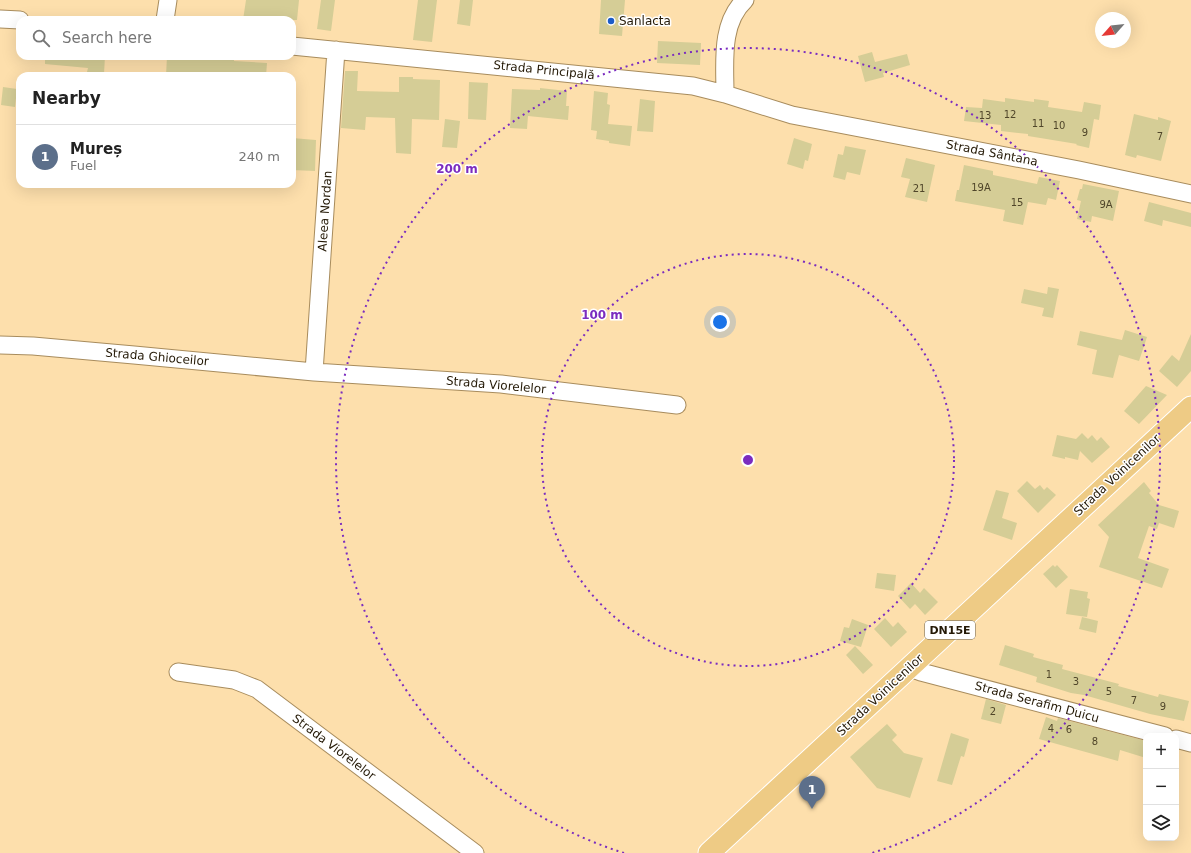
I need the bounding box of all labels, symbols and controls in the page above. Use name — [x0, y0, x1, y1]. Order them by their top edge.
north arrow — [1095, 12, 1131, 48]
place label: Sanlacta — [619, 14, 671, 28]
search box — [16, 16, 296, 60]
marker: Sanlacta — [606, 16, 616, 26]
icon: search — [30, 27, 52, 49]
text: Search here — [62, 29, 152, 47]
street label: Strada Principală — [493, 58, 595, 82]
text: Nearby — [32, 88, 101, 108]
house number: 12 — [1004, 109, 1016, 120]
house number: 13 — [979, 110, 991, 121]
house number: 11 — [1032, 118, 1044, 129]
house number: 10 — [1053, 120, 1065, 131]
house number: 9 — [1082, 127, 1088, 138]
house number: 7 — [1157, 131, 1163, 142]
street label: Strada Sântana — [945, 137, 1039, 169]
text: Mureș — [70, 140, 122, 158]
text: 1 — [40, 149, 50, 164]
text: 240 m — [238, 149, 280, 164]
text: Fuel — [70, 158, 97, 173]
text: 200 m — [436, 162, 478, 176]
street label: Aleea Nordan — [315, 170, 335, 252]
house number: 19A — [971, 182, 991, 193]
house number: 21 — [913, 183, 925, 194]
house number: 15 — [1011, 197, 1023, 208]
house number: 9A — [1099, 199, 1113, 210]
text: 100 m — [581, 308, 623, 322]
your location — [710, 312, 730, 332]
street label: Strada Ghioceilor — [105, 345, 209, 369]
street label: Strada Viorelelor — [445, 374, 547, 396]
street label: Strada Voinicenilor — [1071, 431, 1163, 519]
centre of rings — [741, 453, 755, 467]
road number: DN15E — [925, 621, 975, 639]
street label: Strada Voinicenilor — [834, 651, 926, 739]
house number: 1 — [1046, 669, 1052, 680]
house number: 3 — [1073, 676, 1079, 687]
street label: Strada Serafim Duicu — [973, 679, 1101, 725]
house number: 5 — [1106, 686, 1112, 697]
house number: 7 — [1131, 695, 1137, 706]
house number: 9 — [1160, 701, 1166, 712]
house number: 2 — [990, 706, 996, 717]
street label: Strada Viorelelor — [290, 711, 378, 783]
house number: 4 — [1048, 723, 1054, 734]
house number: 6 — [1066, 724, 1072, 735]
map controls — [1143, 733, 1179, 841]
button: + — [1143, 733, 1179, 769]
house number: 8 — [1092, 736, 1098, 747]
button: − — [1143, 769, 1179, 805]
pin: 1 — [799, 776, 825, 809]
button: layers — [1143, 805, 1179, 841]

